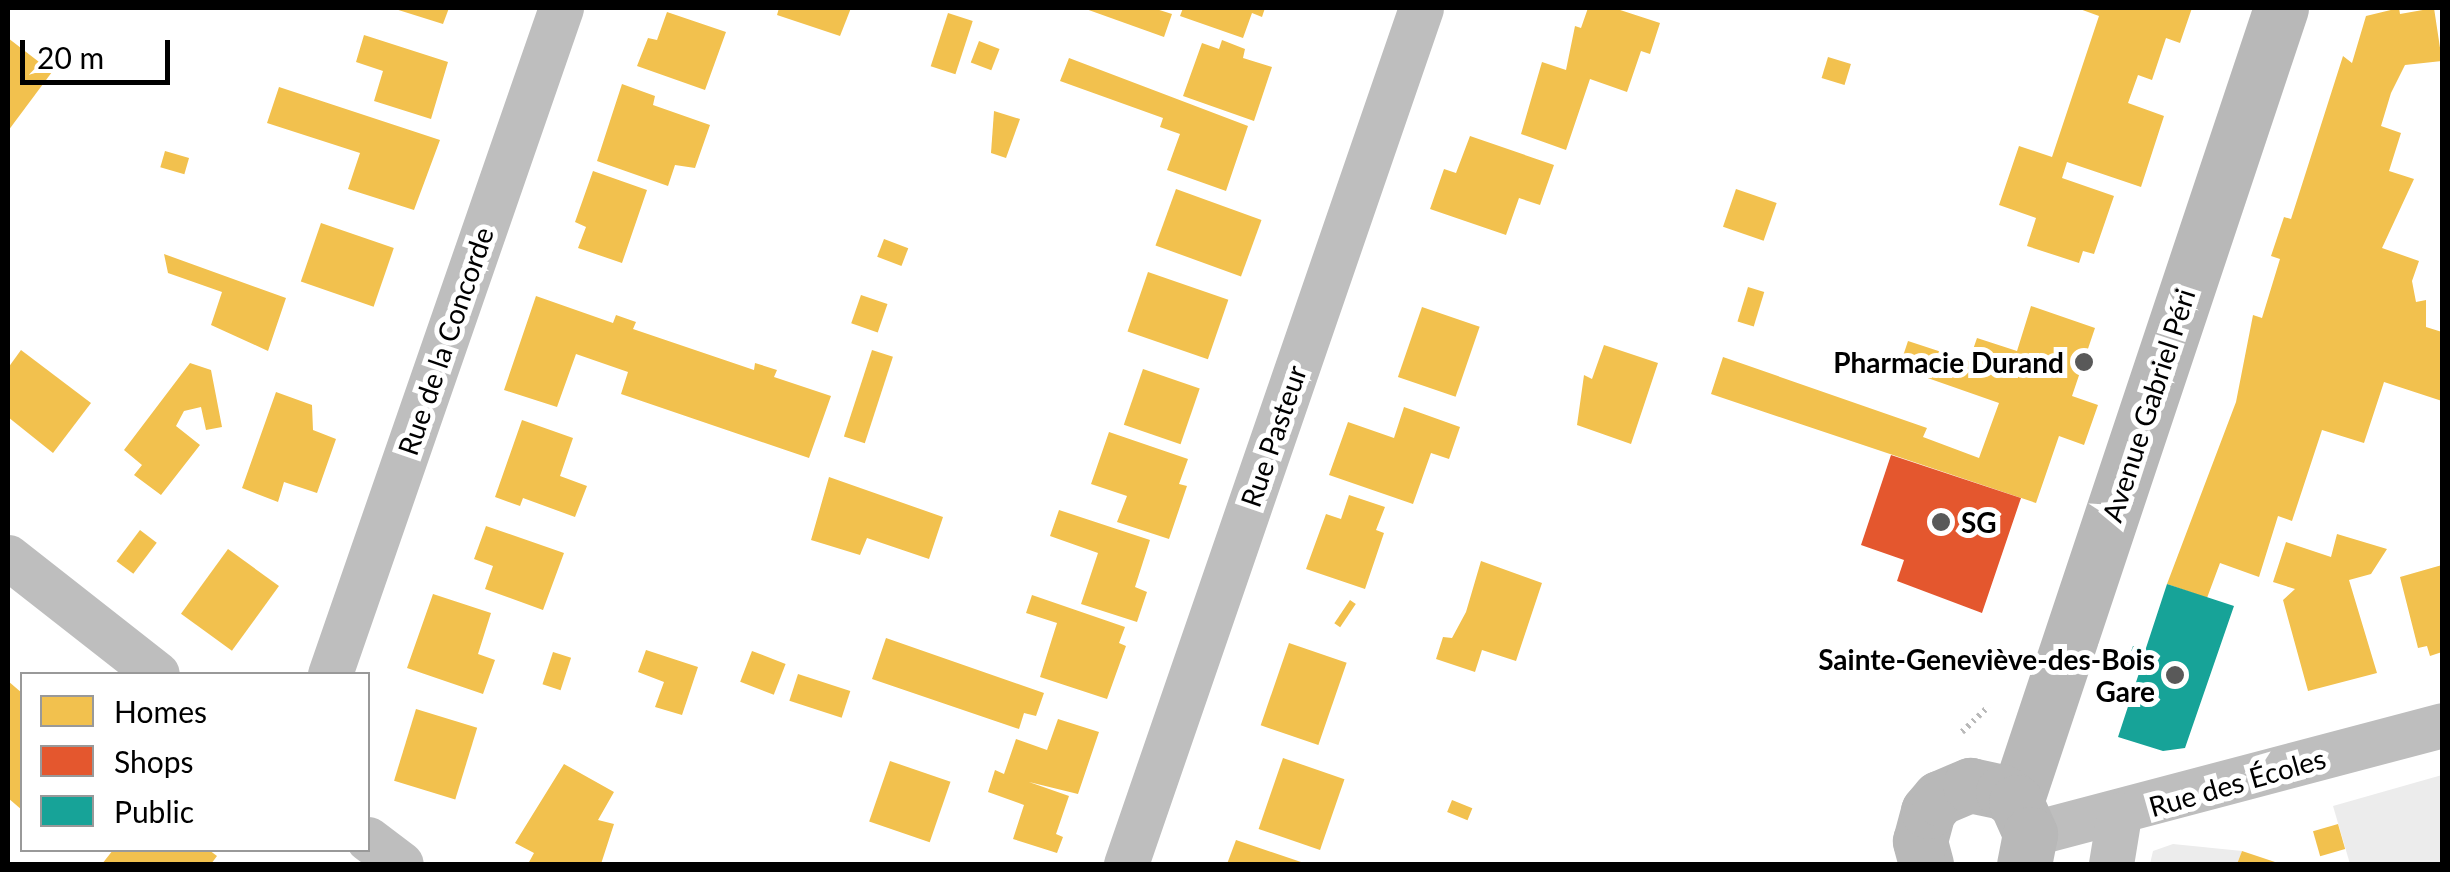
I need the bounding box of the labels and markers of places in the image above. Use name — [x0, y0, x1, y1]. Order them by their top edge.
place label: Pharmacie Durand — [1833, 345, 2064, 379]
marker: Pharmacie Durand — [2073, 351, 2095, 373]
place label: SG — [1961, 505, 1997, 539]
marker: SG — [1930, 511, 1952, 533]
place label: Sainte-Geneviève-des-Bois Gare — [1818, 642, 2155, 708]
marker: Sainte-Geneviève-des-Bois Gare — [2164, 664, 2186, 686]

